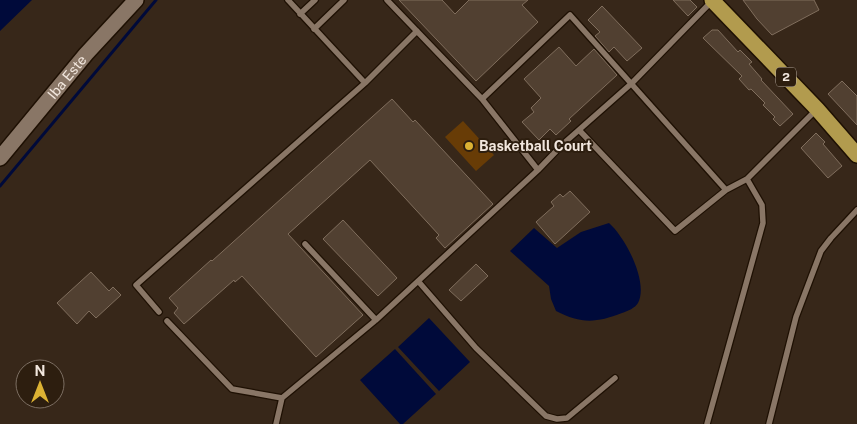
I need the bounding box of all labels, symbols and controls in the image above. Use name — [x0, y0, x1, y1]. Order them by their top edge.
street label: Iba Este — [44, 52, 90, 102]
road number: 2 — [776, 68, 796, 86]
place label: Basketball Court — [479, 138, 592, 154]
marker: Basketball Court — [463, 140, 475, 152]
north arrow — [15, 359, 65, 409]
text: N — [35, 363, 45, 379]

